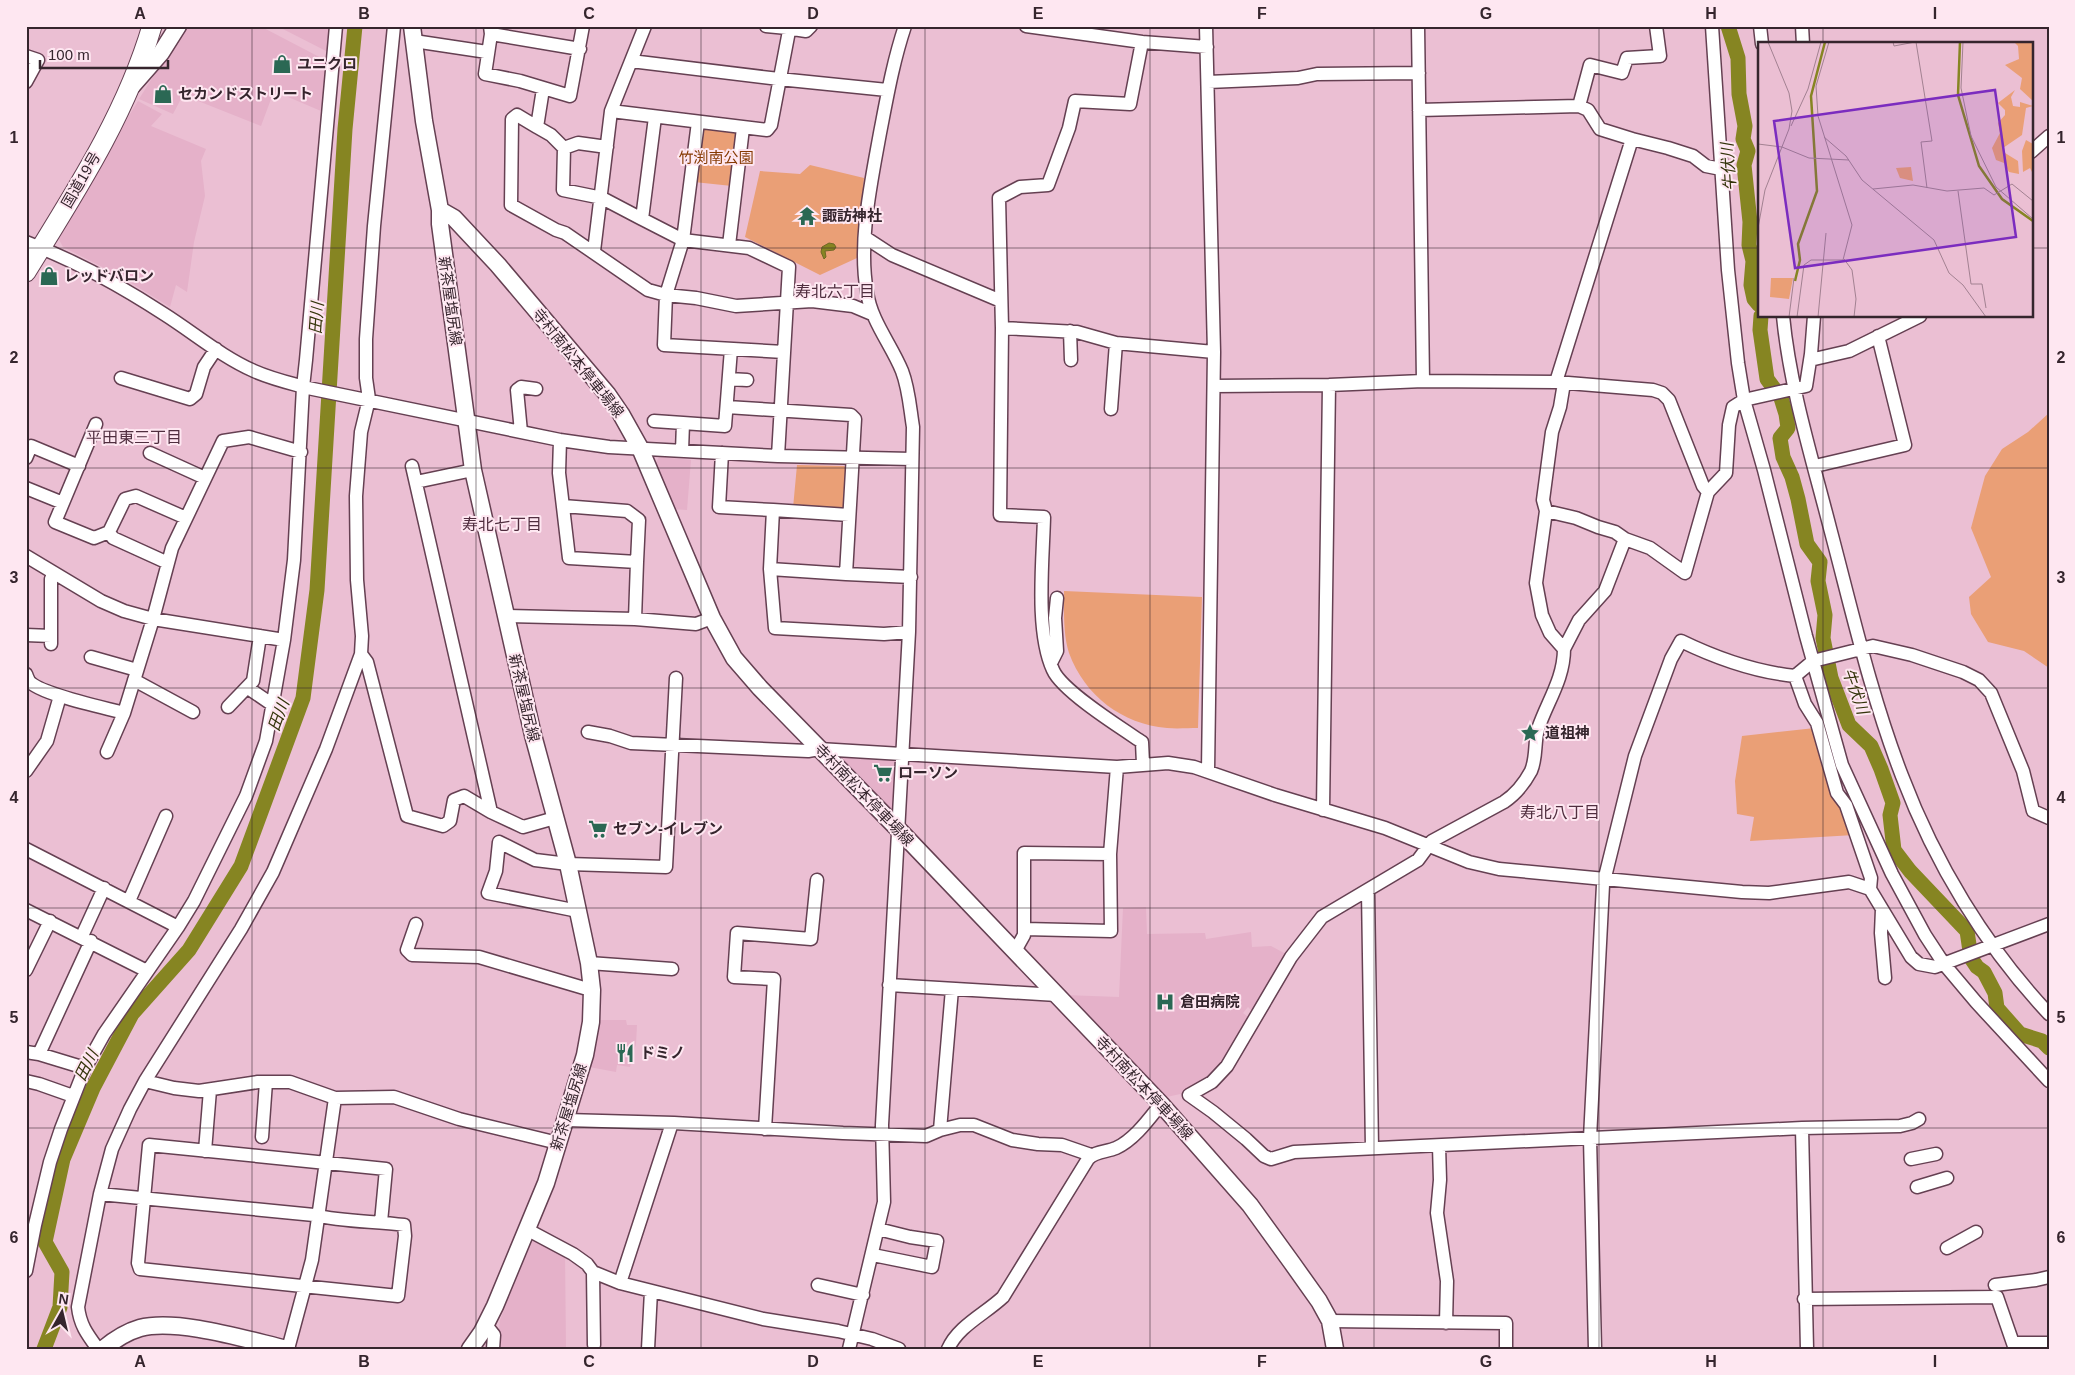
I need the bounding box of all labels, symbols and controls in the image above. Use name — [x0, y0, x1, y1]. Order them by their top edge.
text: A — [134, 5, 146, 22]
text: B — [358, 5, 370, 22]
text: C — [583, 5, 595, 22]
text: D — [807, 5, 819, 22]
text: E — [1033, 5, 1044, 22]
text: F — [1257, 5, 1267, 22]
text: G — [1480, 5, 1492, 22]
text: H — [1705, 5, 1717, 22]
text: I — [1933, 5, 1937, 22]
scale bar — [40, 38, 168, 70]
inset map — [1758, 42, 2032, 318]
text: 100 m — [48, 46, 90, 63]
shop icon: ユニクロ — [271, 53, 293, 75]
place label: ユニクロ — [297, 55, 357, 72]
shop icon: セカンドストリート — [152, 83, 174, 105]
place label: セカンドストリート — [178, 85, 313, 102]
text: 1 — [10, 129, 19, 146]
text: 1 — [2057, 129, 2066, 146]
water label: 牛伏川 — [1718, 140, 1739, 192]
street label: 国道19号 — [58, 149, 103, 211]
park label: 竹渕南公園 — [678, 149, 754, 166]
temple icon: 諏訪神社 — [796, 205, 818, 227]
place label: 諏訪神社 — [822, 207, 882, 224]
street label: 新茶屋塩尻線 — [436, 255, 465, 347]
shop icon: レッドバロン — [38, 265, 60, 287]
place label: レッドバロン — [64, 267, 154, 284]
district label: 寿北六丁目 — [795, 283, 875, 300]
water label: 田川 — [307, 299, 326, 335]
street label: 寺村南松本停車場線 — [529, 305, 627, 420]
text: 2 — [10, 349, 19, 366]
text: 2 — [2057, 349, 2066, 366]
district label: 平田東三丁目 — [86, 429, 182, 446]
district label: 寿北七丁目 — [462, 516, 542, 533]
text: 3 — [10, 569, 19, 586]
text: 3 — [2057, 569, 2066, 586]
street label: 新茶屋塩尻線 — [506, 652, 543, 744]
water label: 牛伏川 — [1839, 666, 1872, 719]
water label: 田川 — [265, 695, 293, 733]
place icon: 道祖神 — [1519, 722, 1541, 744]
place label: 道祖神 — [1545, 724, 1590, 741]
street label: 寺村南松本停車場線 — [811, 740, 917, 849]
supermarket icon: ローソン — [872, 762, 894, 784]
place label: ローソン — [898, 764, 958, 781]
text: 4 — [10, 789, 19, 806]
text: 4 — [2057, 789, 2066, 806]
district label: 寿北八丁目 — [1520, 804, 1600, 821]
supermarket icon: セブン-イレブン — [587, 818, 609, 840]
place label: セブン-イレブン — [613, 820, 723, 837]
hospital icon: 倉田病院 — [1154, 991, 1176, 1013]
place label: 倉田病院 — [1180, 993, 1240, 1010]
text: 5 — [10, 1009, 19, 1026]
text: 5 — [2057, 1009, 2066, 1026]
street label: 寺村南松本停車場線 — [1092, 1032, 1197, 1143]
restaurant icon: ドミノ — [614, 1042, 636, 1064]
place label: ドミノ — [640, 1044, 685, 1061]
water label: 田川 — [72, 1045, 102, 1083]
street label: 新茶屋塩尻線 — [547, 1061, 590, 1152]
text: 6 — [10, 1229, 19, 1246]
text: 6 — [2057, 1229, 2066, 1246]
north arrow — [38, 1288, 88, 1338]
text: N — [58, 1290, 70, 1308]
text: A — [134, 1353, 146, 1370]
text: B — [358, 1353, 370, 1370]
text: C — [583, 1353, 595, 1370]
text: D — [807, 1353, 819, 1370]
text: E — [1033, 1353, 1044, 1370]
text: F — [1257, 1353, 1267, 1370]
text: G — [1480, 1353, 1492, 1370]
text: H — [1705, 1353, 1717, 1370]
text: I — [1933, 1353, 1937, 1370]

